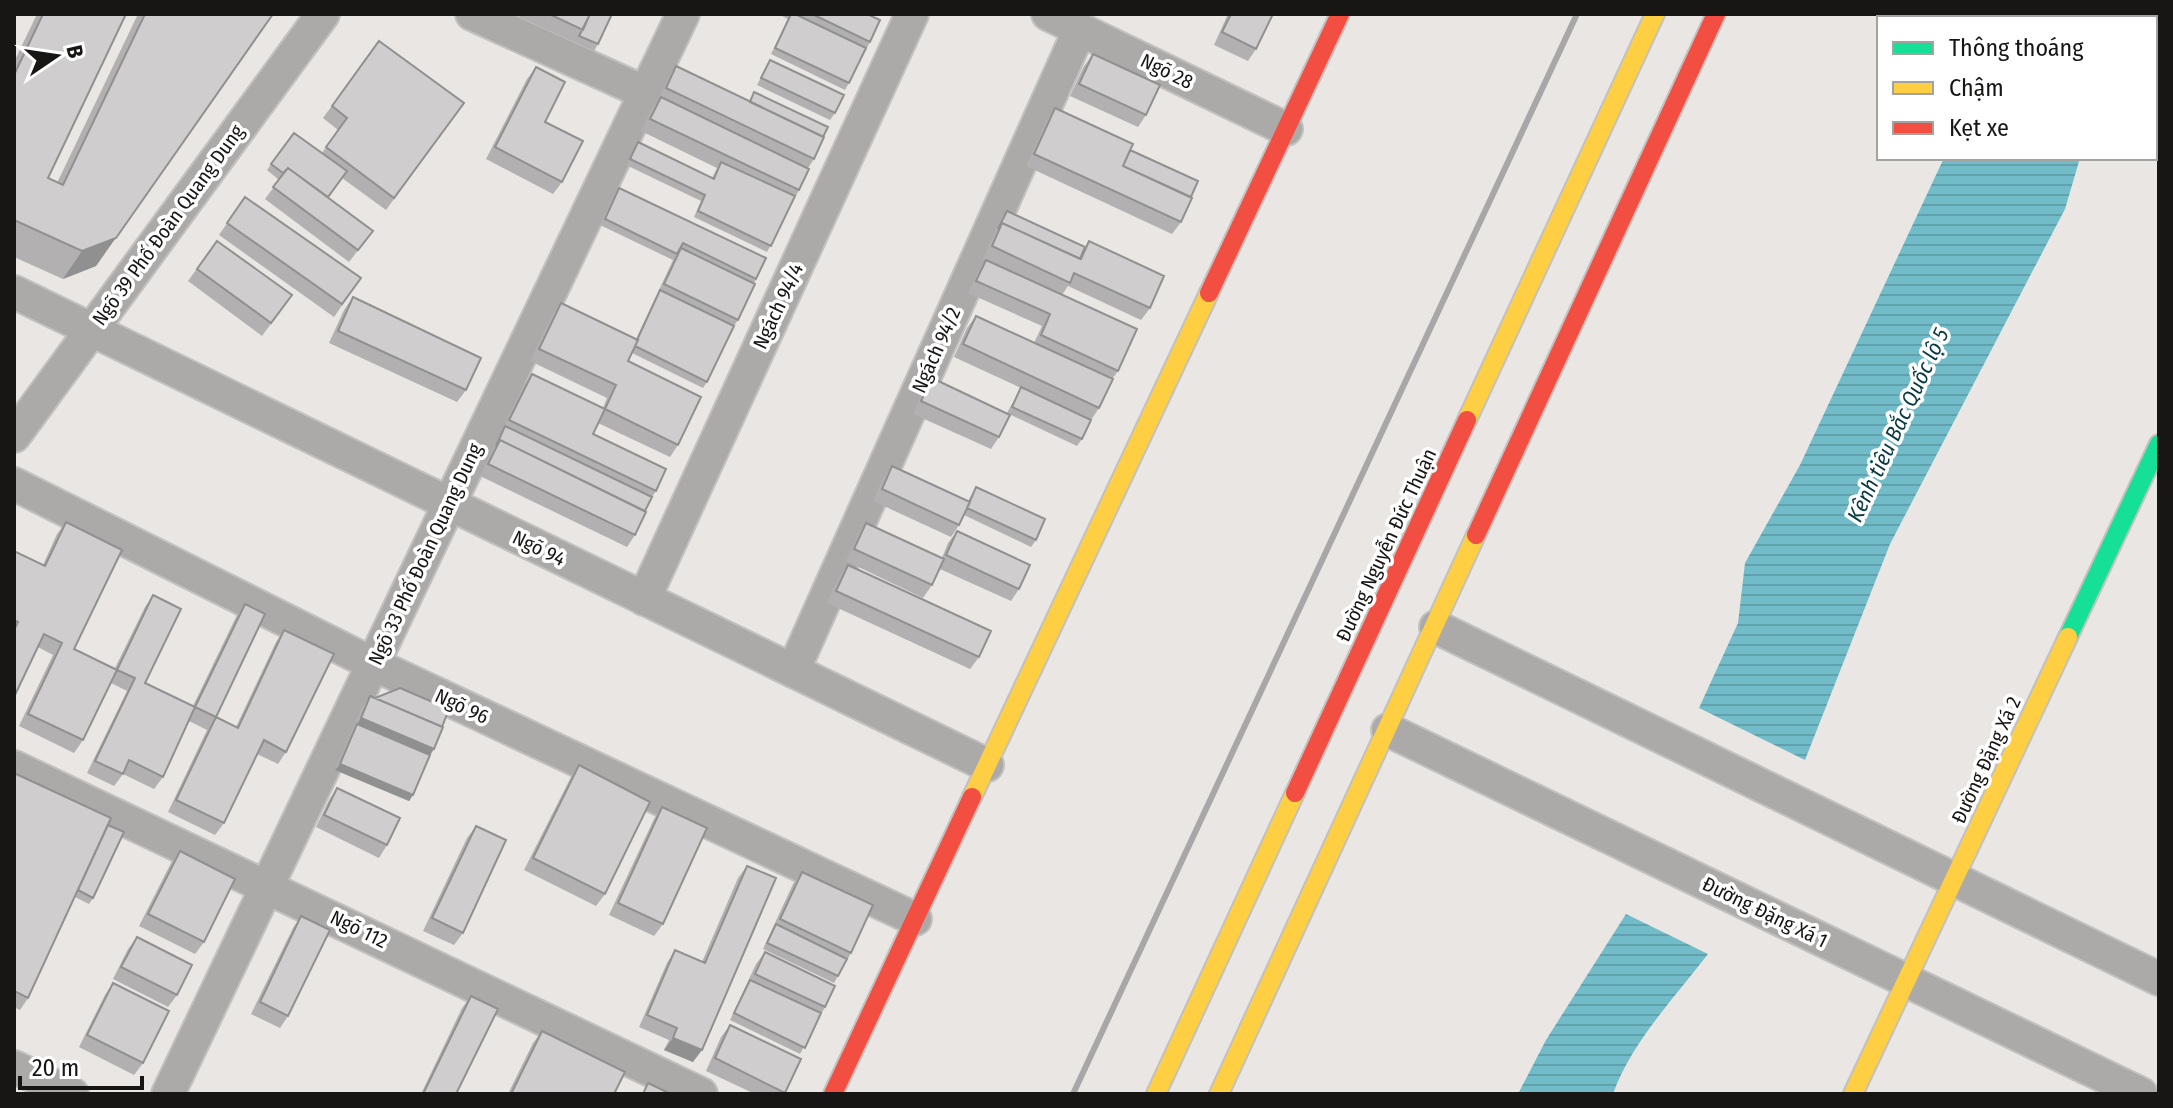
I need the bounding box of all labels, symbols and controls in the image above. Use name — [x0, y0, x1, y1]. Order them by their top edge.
north arrow — [16, 16, 96, 96]
legend — [1877, 16, 2157, 160]
text: Thông thoáng — [1949, 34, 2084, 62]
text: B — [60, 43, 90, 61]
street label: Ngõ 28 — [1137, 48, 1197, 94]
text: Chậm — [1949, 74, 2004, 102]
text: Kẹt xe — [1949, 114, 2009, 142]
street label: Ngõ 39 Phố Đoàn Quang Dung — [87, 119, 249, 330]
street label: Ngách 94/4 — [748, 259, 808, 353]
street label: Ngách 94/2 — [907, 303, 966, 396]
water label: Kênh tiêu Bắc Quốc lộ 5 — [1841, 324, 1955, 526]
street label: Ngõ 33 Phố Đoàn Quang Dung — [363, 439, 487, 669]
street label: Đường Nguyễn Đức Thuận — [1331, 445, 1441, 645]
street label: Ngõ 94 — [509, 525, 570, 571]
street label: Ngõ 96 — [432, 683, 493, 729]
street label: Đường Đặng Xá 2 — [1946, 693, 2026, 827]
street label: Đường Đặng Xá 1 — [1699, 871, 1831, 953]
street label: Ngõ 112 — [327, 905, 392, 953]
scale bar — [20, 1040, 142, 1090]
text: 20 m — [32, 1054, 79, 1082]

